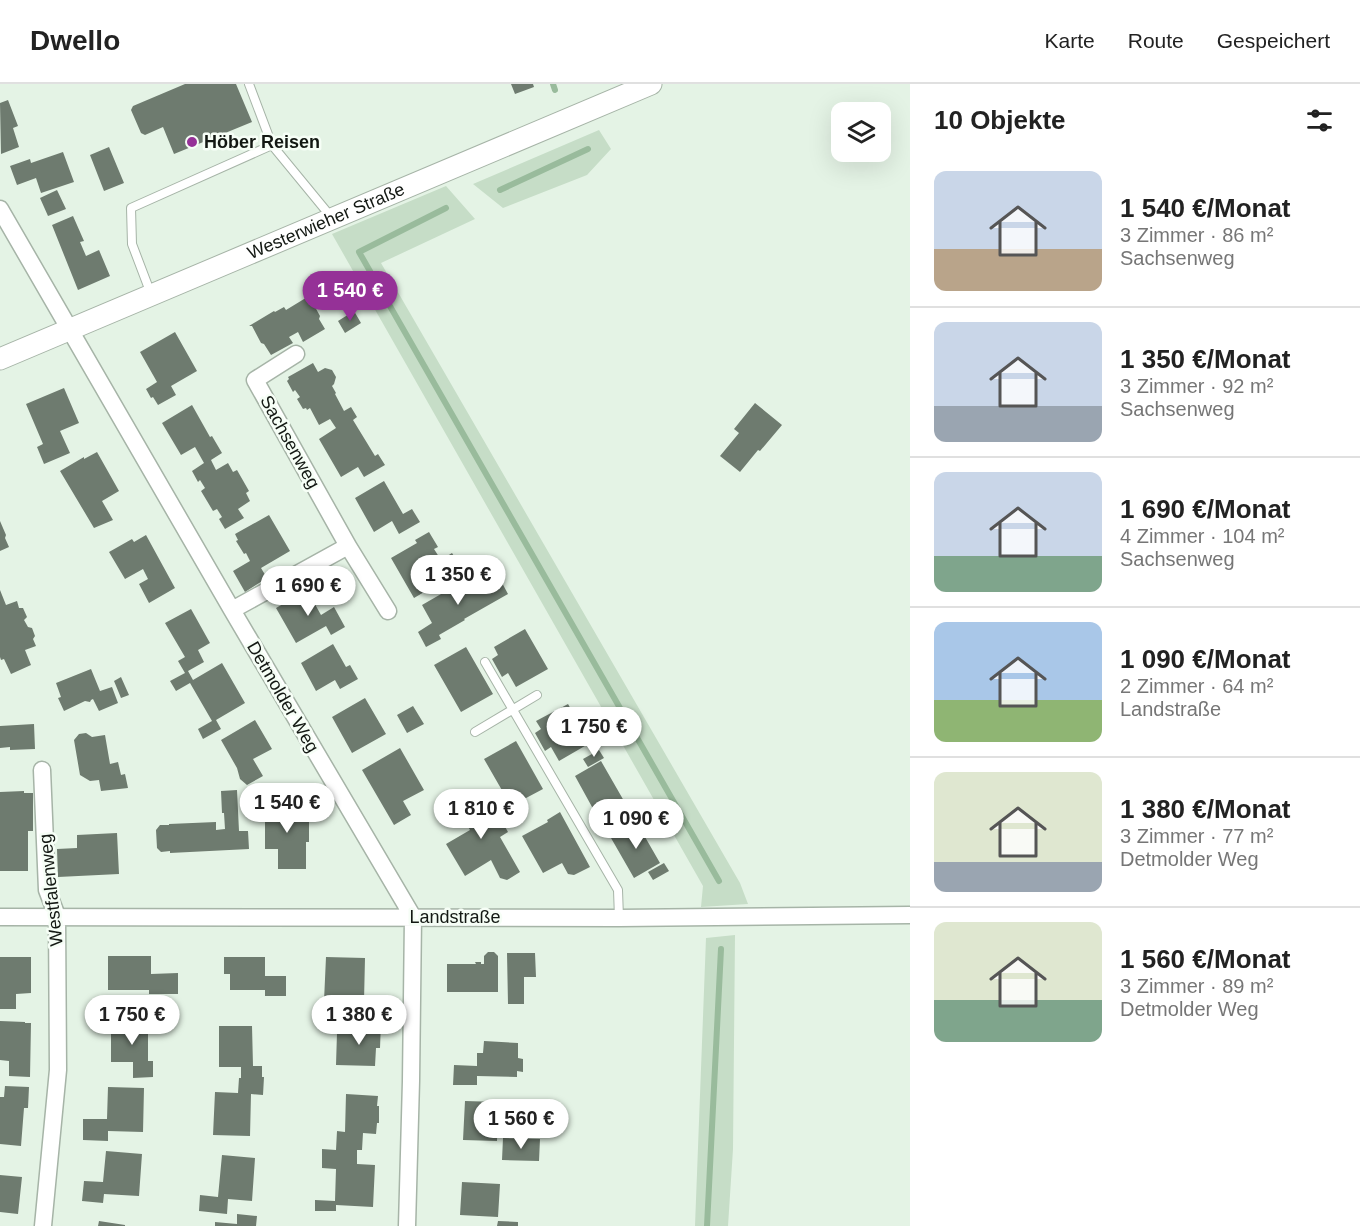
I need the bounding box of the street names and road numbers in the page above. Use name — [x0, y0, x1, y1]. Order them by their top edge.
street label: Westerwieher Straße — [245, 179, 408, 263]
street label: Sachsenweg — [256, 392, 324, 492]
street label: Detmolder Weg — [243, 638, 323, 756]
street label: Westfalenweg — [35, 833, 67, 947]
street label: Landstraße — [409, 907, 501, 927]

